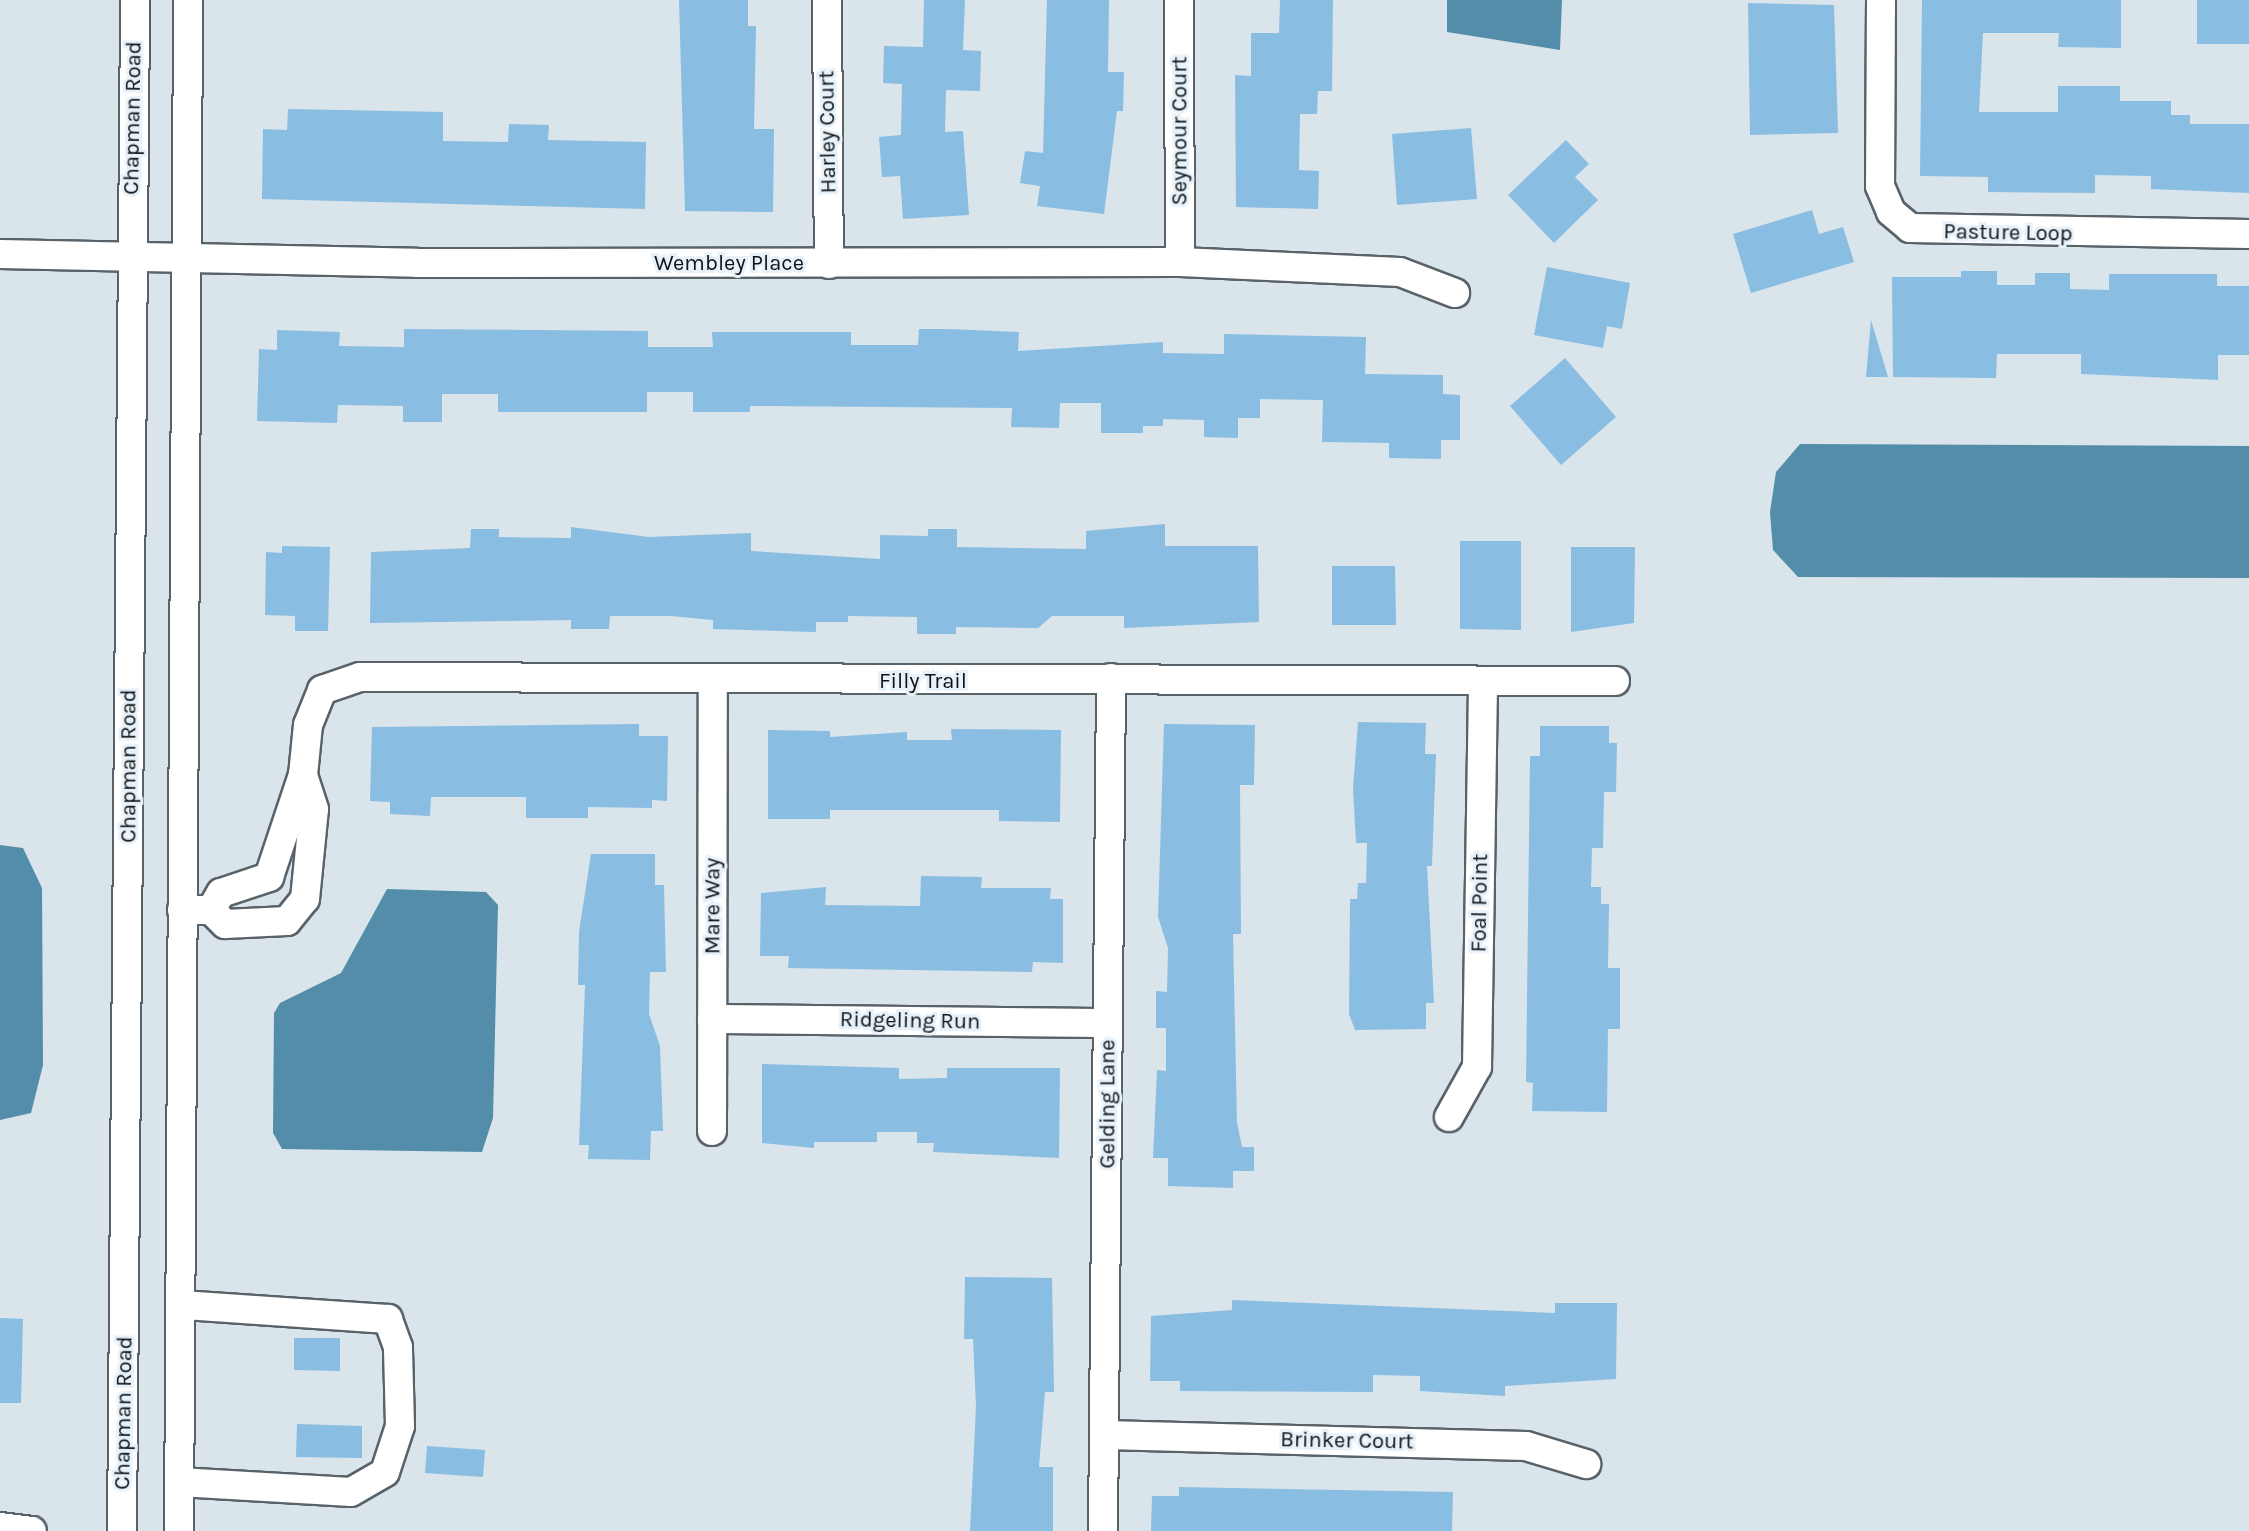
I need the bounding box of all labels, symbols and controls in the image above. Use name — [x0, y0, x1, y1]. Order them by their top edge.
street label: Chapman Road — [118, 41, 148, 195]
street label: Seymour Court — [1167, 57, 1193, 205]
street label: Harley Court — [814, 70, 842, 194]
street label: Pasture Loop — [1943, 219, 2073, 247]
street label: Wembley Place — [654, 251, 804, 277]
street label: Filly Trail — [879, 669, 967, 695]
street label: Chapman Road — [116, 689, 142, 843]
street label: Foal Point — [1466, 853, 1494, 953]
street label: Mare Way — [700, 858, 726, 954]
street label: Ridgeling Run — [840, 1007, 980, 1035]
street label: Gelding Lane — [1095, 1039, 1121, 1169]
street label: Chapman Road — [109, 1336, 139, 1490]
street label: Brinker Court — [1280, 1427, 1414, 1455]

